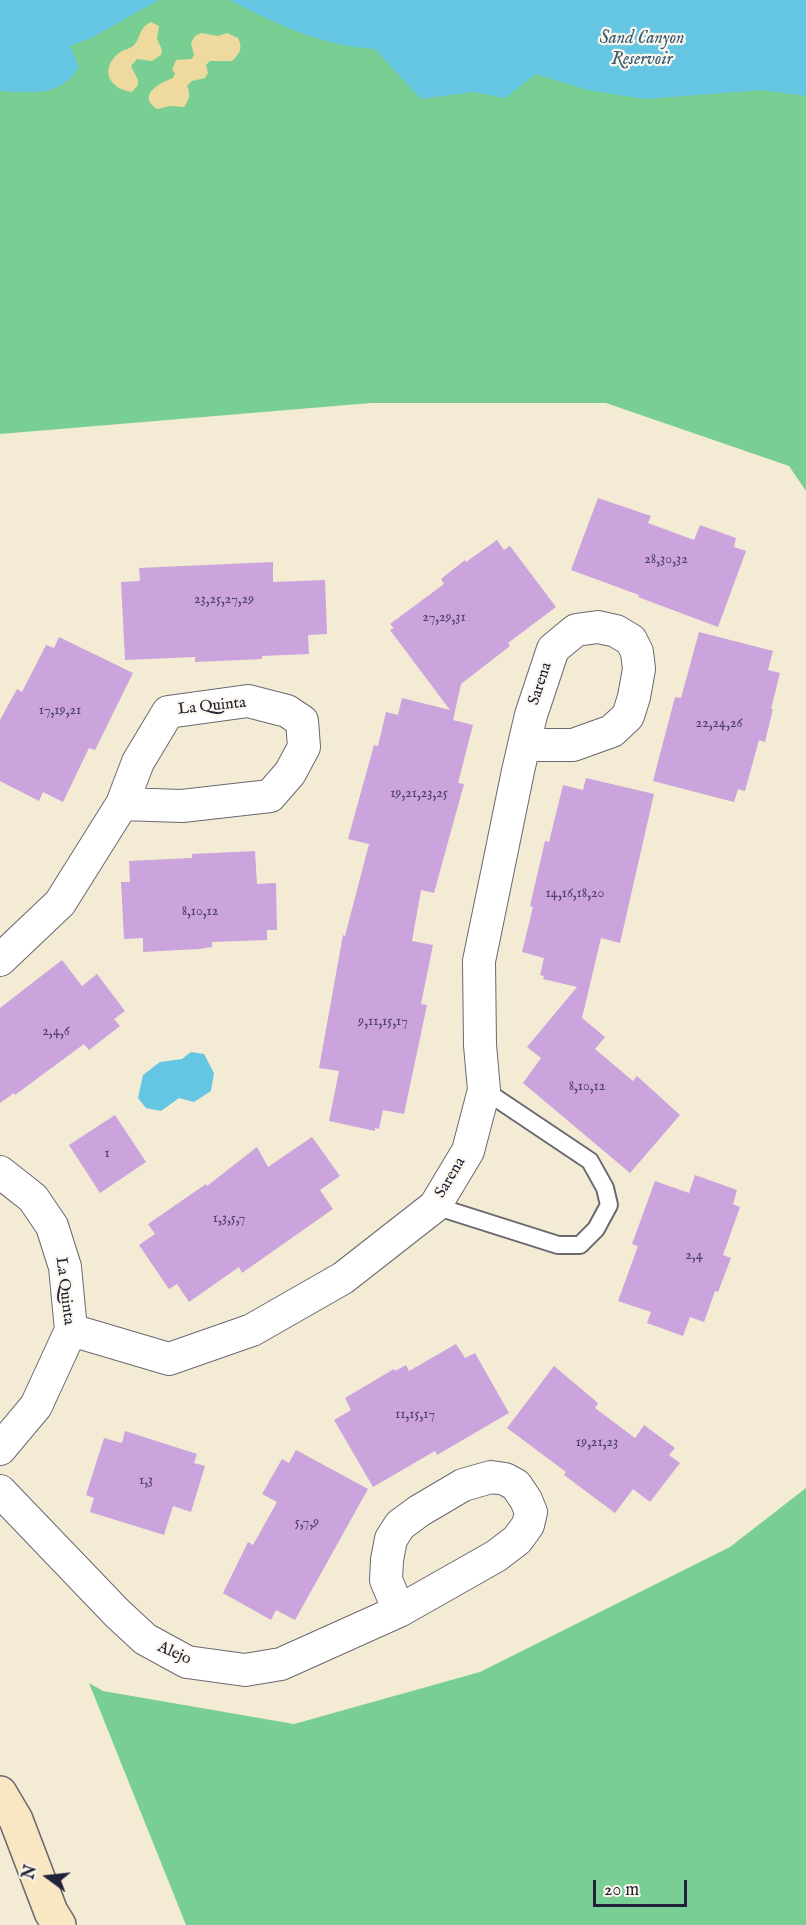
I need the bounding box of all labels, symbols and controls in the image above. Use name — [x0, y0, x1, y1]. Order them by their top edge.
water label: Sand Canyon Reservoir — [599, 28, 685, 70]
house number: 28,30,32 — [644, 552, 688, 568]
house number: 23,25,27,29 — [194, 592, 254, 608]
house number: 27,29,31 — [422, 610, 466, 626]
street label: Sarena — [525, 660, 557, 708]
street label: La Quinta — [177, 694, 247, 720]
house number: 17,19,21 — [39, 703, 81, 719]
house number: 22,24,26 — [696, 716, 742, 732]
house number: 19,21,23,25 — [390, 786, 448, 802]
house number: 14,16,18,20 — [546, 886, 604, 902]
house number: 8,10,12 — [182, 904, 218, 920]
house number: 9,11,15,17 — [358, 1014, 408, 1030]
house number: 2,4,6 — [42, 1024, 70, 1040]
house number: 8,10,12 — [569, 1079, 605, 1095]
house number: 1 — [104, 1146, 110, 1162]
street label: Sarena — [431, 1154, 471, 1202]
house number: 1,3,5,7 — [213, 1211, 245, 1227]
house number: 2,4 — [685, 1248, 703, 1264]
street label: La Quinta — [50, 1256, 78, 1326]
house number: 11,15,17 — [395, 1407, 435, 1423]
house number: 19,21,23 — [576, 1435, 618, 1451]
house number: 1,3 — [139, 1473, 153, 1489]
house number: 5,7,9 — [295, 1515, 319, 1531]
street label: Alejo — [154, 1638, 194, 1670]
north arrow — [18, 1847, 78, 1907]
text: N — [19, 1863, 42, 1882]
scale bar — [596, 1868, 690, 1906]
text: 20 m — [604, 1879, 639, 1902]

